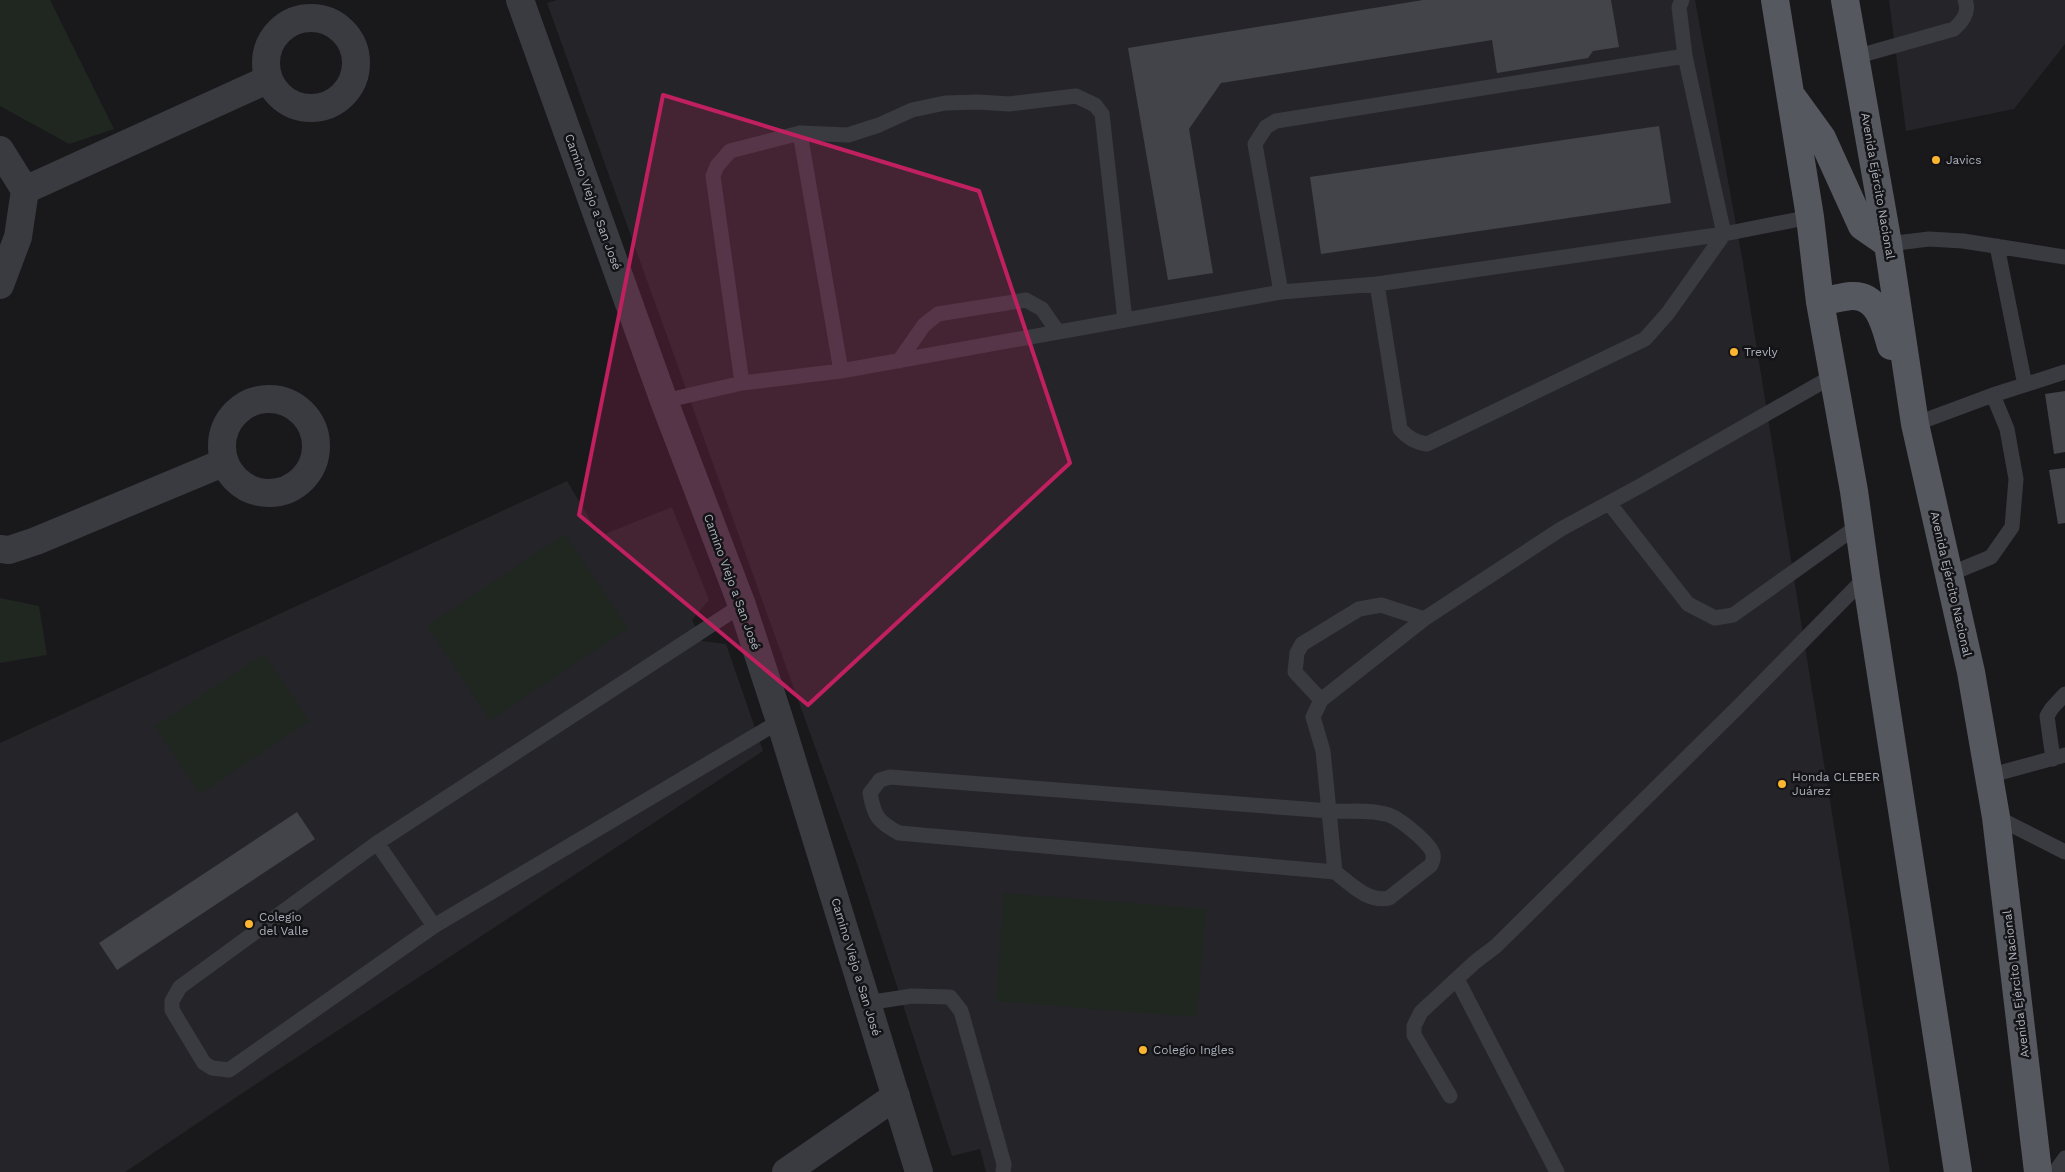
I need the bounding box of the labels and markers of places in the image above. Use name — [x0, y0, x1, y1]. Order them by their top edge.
place label: Javics — [1946, 153, 1982, 167]
marker: Javics — [1930, 154, 1942, 166]
place label: Trevly — [1744, 345, 1778, 359]
marker: Trevly — [1728, 346, 1740, 358]
place label: Honda CLEBER Juárez — [1792, 770, 1880, 798]
marker: Honda CLEBER Juárez — [1776, 778, 1788, 790]
place label: Colegio del Valle — [259, 910, 309, 938]
marker: Colegio del Valle — [243, 918, 255, 930]
place label: Colegio Ingles — [1153, 1043, 1234, 1057]
marker: Colegio Ingles — [1137, 1044, 1149, 1056]

